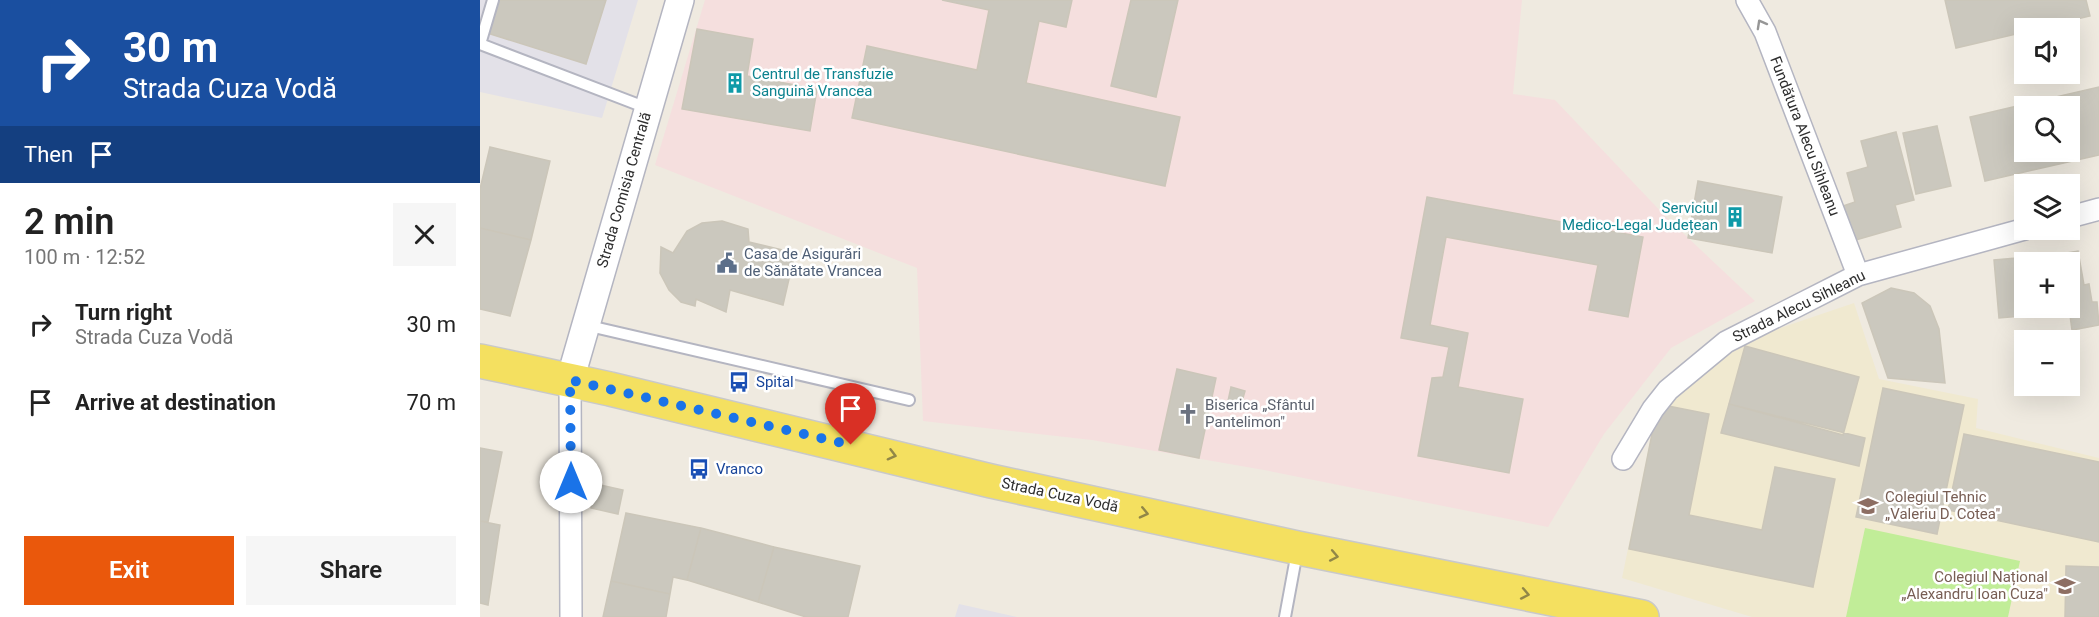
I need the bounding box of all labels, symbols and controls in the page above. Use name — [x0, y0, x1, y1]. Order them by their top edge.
map controls — [2014, 18, 2080, 396]
button: sound — [2014, 18, 2080, 84]
one-way arrow — [1757, 20, 1768, 31]
text: 30 m — [123, 23, 218, 72]
icon: right — [24, 24, 102, 102]
street label: Fundătura Alecu Sihleanu — [1766, 54, 1844, 218]
place label: Centrul de Transfuzie Sanguină Vrancea — [752, 65, 893, 100]
building icon: Centrul de Transfuzie Sanguină Vrancea — [723, 71, 747, 95]
text: Strada Cuza Vodă — [123, 73, 337, 105]
button: search — [2014, 96, 2080, 162]
street label: Strada Comisia Centrală — [593, 110, 655, 270]
icon: arrive — [85, 138, 118, 171]
text: Then — [24, 142, 73, 167]
button: layers — [2014, 174, 2080, 240]
place label: Serviciul Medico-Legal Județean — [1562, 199, 1718, 234]
text: 2 min — [24, 201, 114, 243]
button: close — [393, 203, 456, 266]
building icon: Serviciul Medico-Legal Județean — [1723, 205, 1747, 229]
text: 100 m · 12:52 — [24, 245, 145, 269]
place label: Casa de Asigurări de Sănătate Vrancea — [744, 245, 882, 280]
public building icon: Casa de Asigurări de Sănătate Vrancea — [715, 251, 739, 275]
button: + — [2014, 252, 2080, 318]
street label: Strada Alecu Sihleanu — [1730, 266, 1868, 346]
text: Turn right — [75, 300, 172, 325]
icon: right — [24, 308, 57, 341]
text: 30 m — [407, 312, 456, 337]
text: Strada Cuza Vodă — [75, 325, 233, 349]
button: − — [2014, 330, 2080, 396]
bus stop icon: Spital — [727, 370, 751, 394]
place label: Spital — [756, 373, 794, 391]
pin — [825, 383, 876, 445]
icon: arrive — [24, 386, 57, 419]
text: Arrive at destination — [75, 390, 276, 415]
text: 70 m — [407, 390, 456, 415]
icon: arrive — [834, 392, 867, 425]
place label: Biserica „Sfântul Pantelimon" — [1205, 396, 1315, 431]
church icon: Biserica „Sfântul Pantelimon" — [1176, 402, 1200, 426]
one-way arrow — [887, 448, 897, 461]
position arrow — [539, 450, 603, 514]
bus stop icon: Vranco — [687, 457, 711, 481]
place label: Vranco — [716, 460, 763, 478]
street label: Strada Cuza Vodă — [1000, 474, 1120, 516]
place label: Colegiul Tehnic „Valeriu D. Cotea" — [1885, 488, 2000, 523]
school or university icon: Colegiul Tehnic „Valeriu D. Cotea" — [1856, 494, 1880, 518]
one-way arrow — [1139, 505, 1149, 518]
button: Exit — [24, 536, 234, 605]
button: Share — [246, 536, 456, 605]
one-way arrow — [1329, 549, 1339, 562]
place label: Colegiul Național „Alexandru Ioan Cuza" — [1901, 568, 2048, 603]
school or university icon: Colegiul Național „Alexandru Ioan Cuza" — [2053, 574, 2077, 598]
one-way arrow — [1520, 587, 1530, 600]

